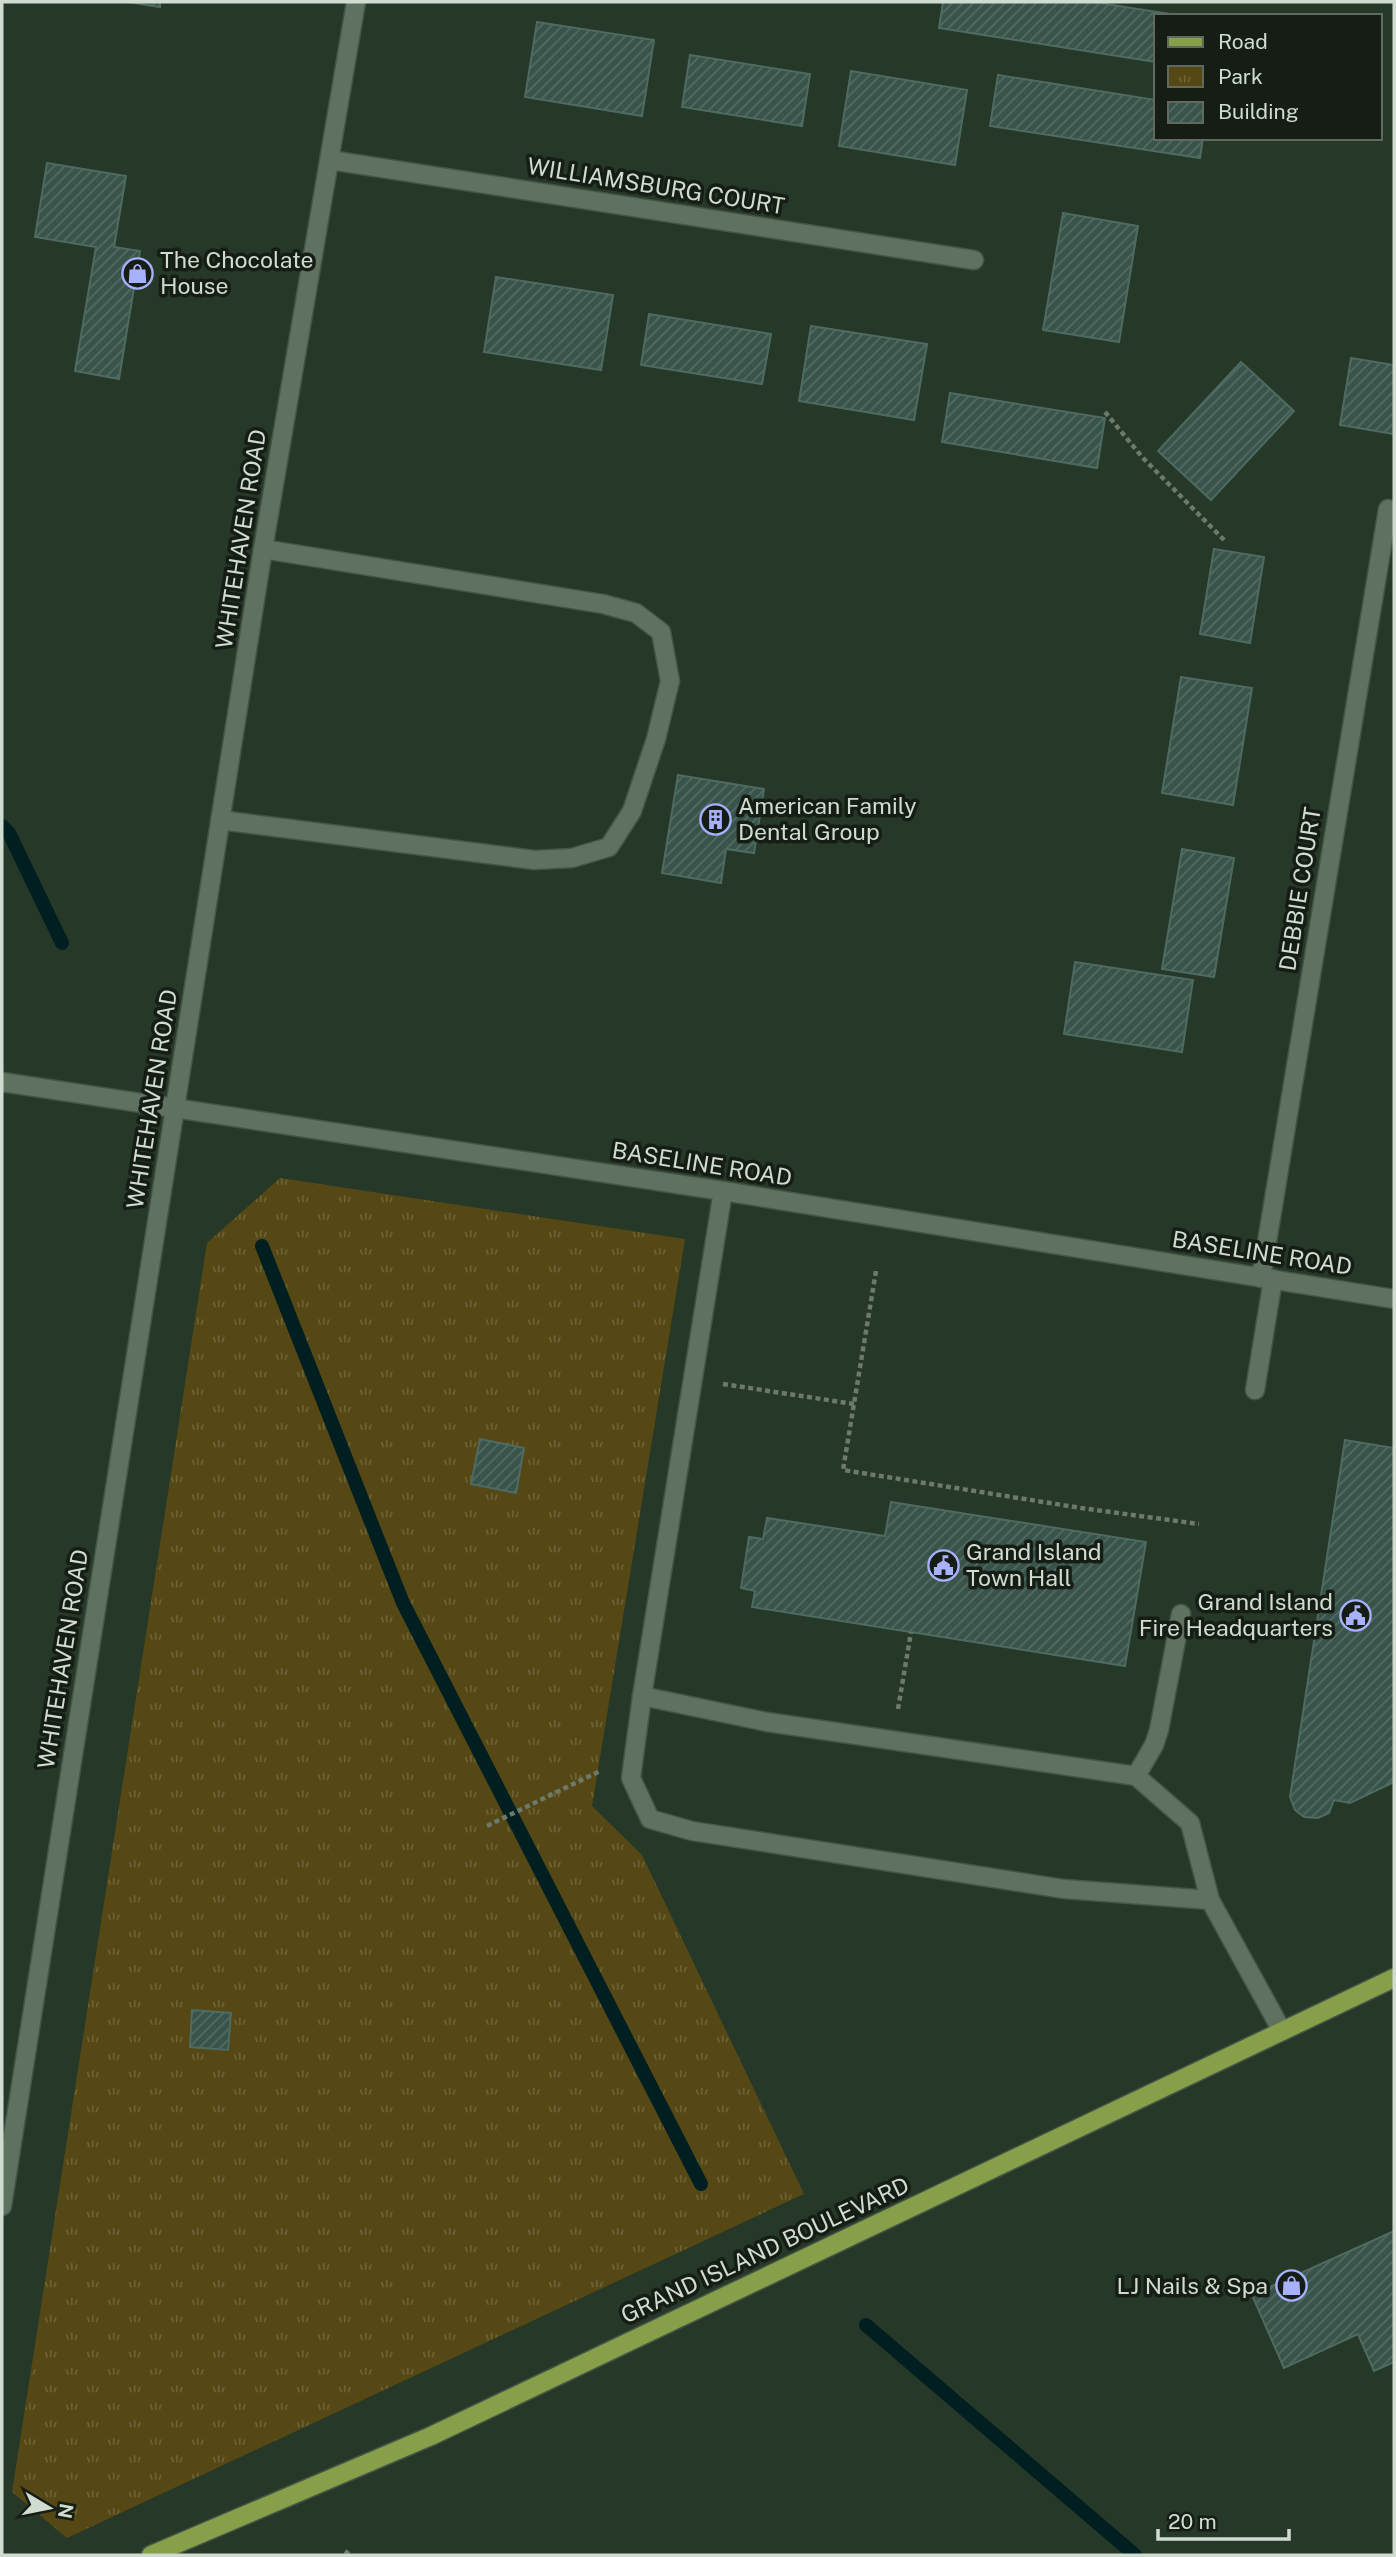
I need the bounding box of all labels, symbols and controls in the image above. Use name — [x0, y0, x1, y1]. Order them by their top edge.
legend — [1154, 14, 1382, 140]
text: Road — [1218, 29, 1268, 54]
text: Park — [1218, 64, 1263, 89]
text: Building — [1218, 99, 1299, 124]
street label: WILLIAMSBURG COURT — [525, 152, 787, 219]
place label: The Chocolate House — [160, 246, 314, 299]
shop icon: The Chocolate House — [120, 256, 154, 290]
street label: WHITEHAVEN ROAD — [210, 427, 271, 651]
place label: American Family Dental Group — [738, 792, 917, 845]
building icon: American Family Dental Group — [698, 802, 732, 836]
street label: DEBBIE COURT — [1273, 805, 1326, 973]
street label: WHITEHAVEN ROAD — [121, 987, 182, 1211]
street label: BASELINE ROAD — [610, 1136, 794, 1191]
street label: BASELINE ROAD — [1170, 1225, 1354, 1280]
place label: Grand Island Town Hall — [966, 1538, 1101, 1591]
street label: WHITEHAVEN ROAD — [32, 1547, 93, 1771]
public building icon: Grand Island Town Hall — [926, 1548, 960, 1582]
place label: Grand Island Fire Headquarters — [1139, 1588, 1333, 1641]
public building icon: Grand Island Fire Headquarters — [1339, 1598, 1373, 1632]
street label: GRAND ISLAND BOULEVARD — [616, 2171, 913, 2328]
shop icon: LJ Nails & Spa — [1274, 2269, 1308, 2303]
place label: LJ Nails & Spa — [1116, 2272, 1268, 2299]
north arrow — [14, 2473, 84, 2543]
scale bar — [1158, 2498, 1289, 2542]
text: N — [54, 2502, 78, 2520]
text: 20 m — [1168, 2509, 1217, 2534]

